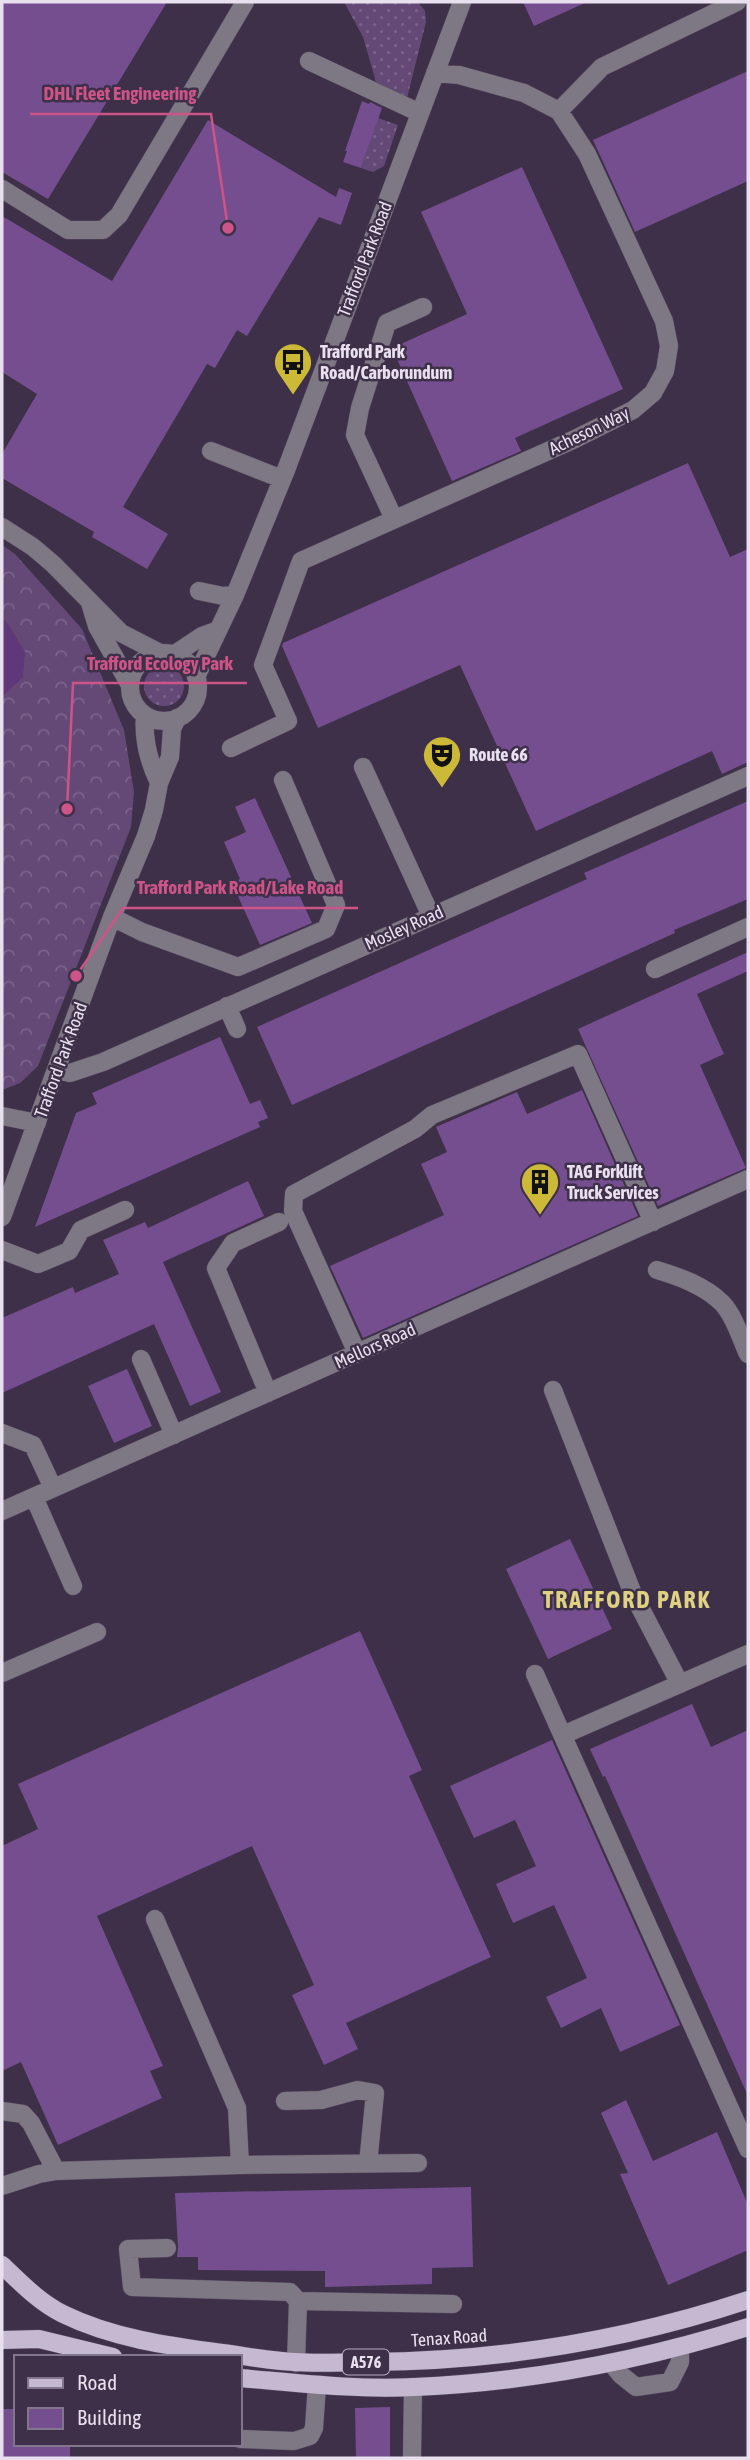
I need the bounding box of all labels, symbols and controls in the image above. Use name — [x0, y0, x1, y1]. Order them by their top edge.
callout: DHL Fleet Engineering — [30, 74, 211, 114]
text: DHL Fleet Engineering — [44, 82, 197, 104]
street label: Trafford Park Road — [333, 198, 396, 319]
bus stop icon: Trafford Park Road/Carborundum — [272, 341, 314, 396]
place label: Trafford Park Road/Carborundum — [320, 341, 452, 383]
street label: Acheson Way — [545, 402, 632, 459]
callout: Trafford Ecology Park — [73, 643, 247, 683]
text: Trafford Ecology Park — [87, 652, 234, 674]
theatre icon: Route 66 — [421, 734, 463, 789]
place label: Route 66 — [469, 744, 528, 765]
callout: Trafford Park Road/Lake Road — [123, 868, 358, 908]
text: Trafford Park Road/Lake Road — [137, 876, 343, 898]
street label: Mosley Road — [361, 901, 446, 954]
street label: Trafford Park Road — [30, 999, 91, 1121]
building icon: TAG Forklift Truck Services — [519, 1161, 561, 1216]
place label: TAG Forklift Truck Services — [567, 1161, 659, 1203]
street label: Mellors Road — [331, 1318, 419, 1373]
district label: TRAFFORD PARK — [543, 1586, 711, 1613]
street label: Tenax Road — [410, 2324, 488, 2351]
road number: A576 — [343, 2350, 389, 2374]
legend — [14, 2355, 242, 2446]
text: Road — [77, 2370, 117, 2394]
text: Building — [77, 2405, 141, 2429]

